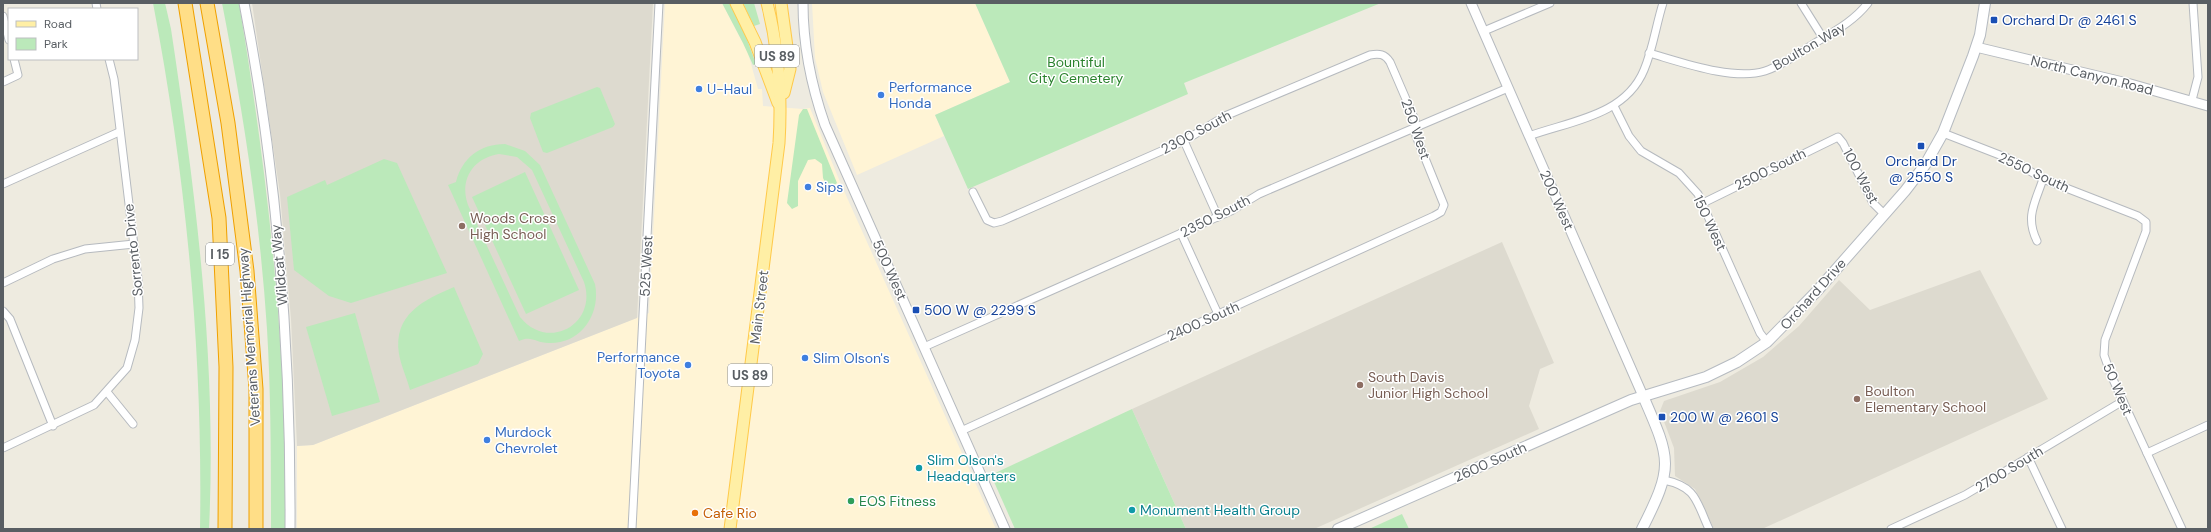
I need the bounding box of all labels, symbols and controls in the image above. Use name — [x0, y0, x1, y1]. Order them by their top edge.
legend — [8, 8, 138, 60]
place label: Orchard Dr @ 2461 S — [2002, 11, 2137, 29]
marker: Orchard Dr @ 2461 S — [1989, 15, 1999, 25]
text: Road — [44, 16, 72, 32]
street label: Boulton Way — [1769, 18, 1849, 74]
text: Park — [44, 36, 68, 52]
road number: US 89 — [755, 45, 799, 67]
street label: North Canyon Road — [2029, 51, 2155, 99]
park label: Bountiful City Cemetery — [1029, 53, 1124, 87]
place label: Performance Honda — [889, 78, 972, 112]
place label: U-Haul — [707, 80, 752, 98]
marker: U-Haul — [694, 84, 704, 94]
marker: Performance Honda — [876, 90, 886, 100]
street label: 250 West — [1397, 96, 1435, 162]
street label: 2300 South — [1158, 106, 1234, 158]
marker: Orchard Dr @ 2550 S — [1916, 141, 1926, 151]
street label: 2500 South — [1731, 144, 1809, 194]
street label: 100 West — [1839, 145, 1883, 207]
street label: 2550 South — [1996, 148, 2072, 196]
place label: Orchard Dr @ 2550 S — [1885, 152, 1957, 186]
street label: 200 West — [1536, 167, 1578, 233]
place label: Sips — [816, 178, 843, 196]
marker: Sips — [803, 182, 813, 192]
street label: 2350 South — [1177, 191, 1253, 241]
street label: 150 West — [1689, 192, 1731, 254]
street label: Sorrento Drive — [119, 203, 147, 297]
place label: Woods Cross High School — [470, 209, 556, 243]
marker: Woods Cross High School — [457, 221, 467, 231]
street label: Wildcat Way — [266, 223, 292, 306]
street label: 525 West — [635, 235, 657, 297]
street label: 500 West — [869, 237, 911, 303]
road number: I 15 — [206, 243, 234, 265]
street label: Veterans Memorial Highway — [234, 247, 264, 427]
street label: Orchard Drive — [1776, 255, 1850, 333]
street label: Main Street — [746, 269, 772, 345]
street label: 2400 South — [1164, 297, 1242, 345]
place label: 500 W @ 2299 S — [924, 301, 1036, 319]
marker: 500 W @ 2299 S — [911, 305, 921, 315]
place label: Performance Toyota — [597, 348, 680, 382]
place label: Slim Olson's — [813, 349, 890, 367]
marker: Slim Olson's — [800, 353, 810, 363]
marker: Performance Toyota — [683, 360, 693, 370]
street label: 50 West — [2099, 360, 2137, 418]
road number: US 89 — [728, 364, 772, 386]
place label: South Davis Junior High School — [1368, 368, 1488, 402]
marker: South Davis Junior High School — [1355, 380, 1365, 390]
place label: Boulton Elementary School — [1865, 382, 1986, 416]
marker: Boulton Elementary School — [1852, 394, 1862, 404]
place label: 200 W @ 2601 S — [1670, 408, 1779, 426]
marker: 200 W @ 2601 S — [1657, 412, 1667, 422]
place label: Murdock Chevrolet — [495, 423, 558, 457]
marker: Murdock Chevrolet — [482, 435, 492, 445]
street label: 2600 South — [1451, 438, 1529, 486]
street label: 2700 South — [1972, 442, 2046, 496]
place label: Slim Olson's Headquarters — [927, 451, 1016, 485]
marker: Slim Olson's Headquarters — [914, 463, 924, 473]
place label: EOS Fitness — [859, 492, 936, 510]
marker: EOS Fitness — [846, 496, 856, 506]
place label: Monument Health Group — [1140, 501, 1300, 519]
place label: Cafe Rio — [703, 504, 757, 522]
marker: Monument Health Group — [1127, 505, 1137, 515]
marker: Cafe Rio — [690, 508, 700, 518]

